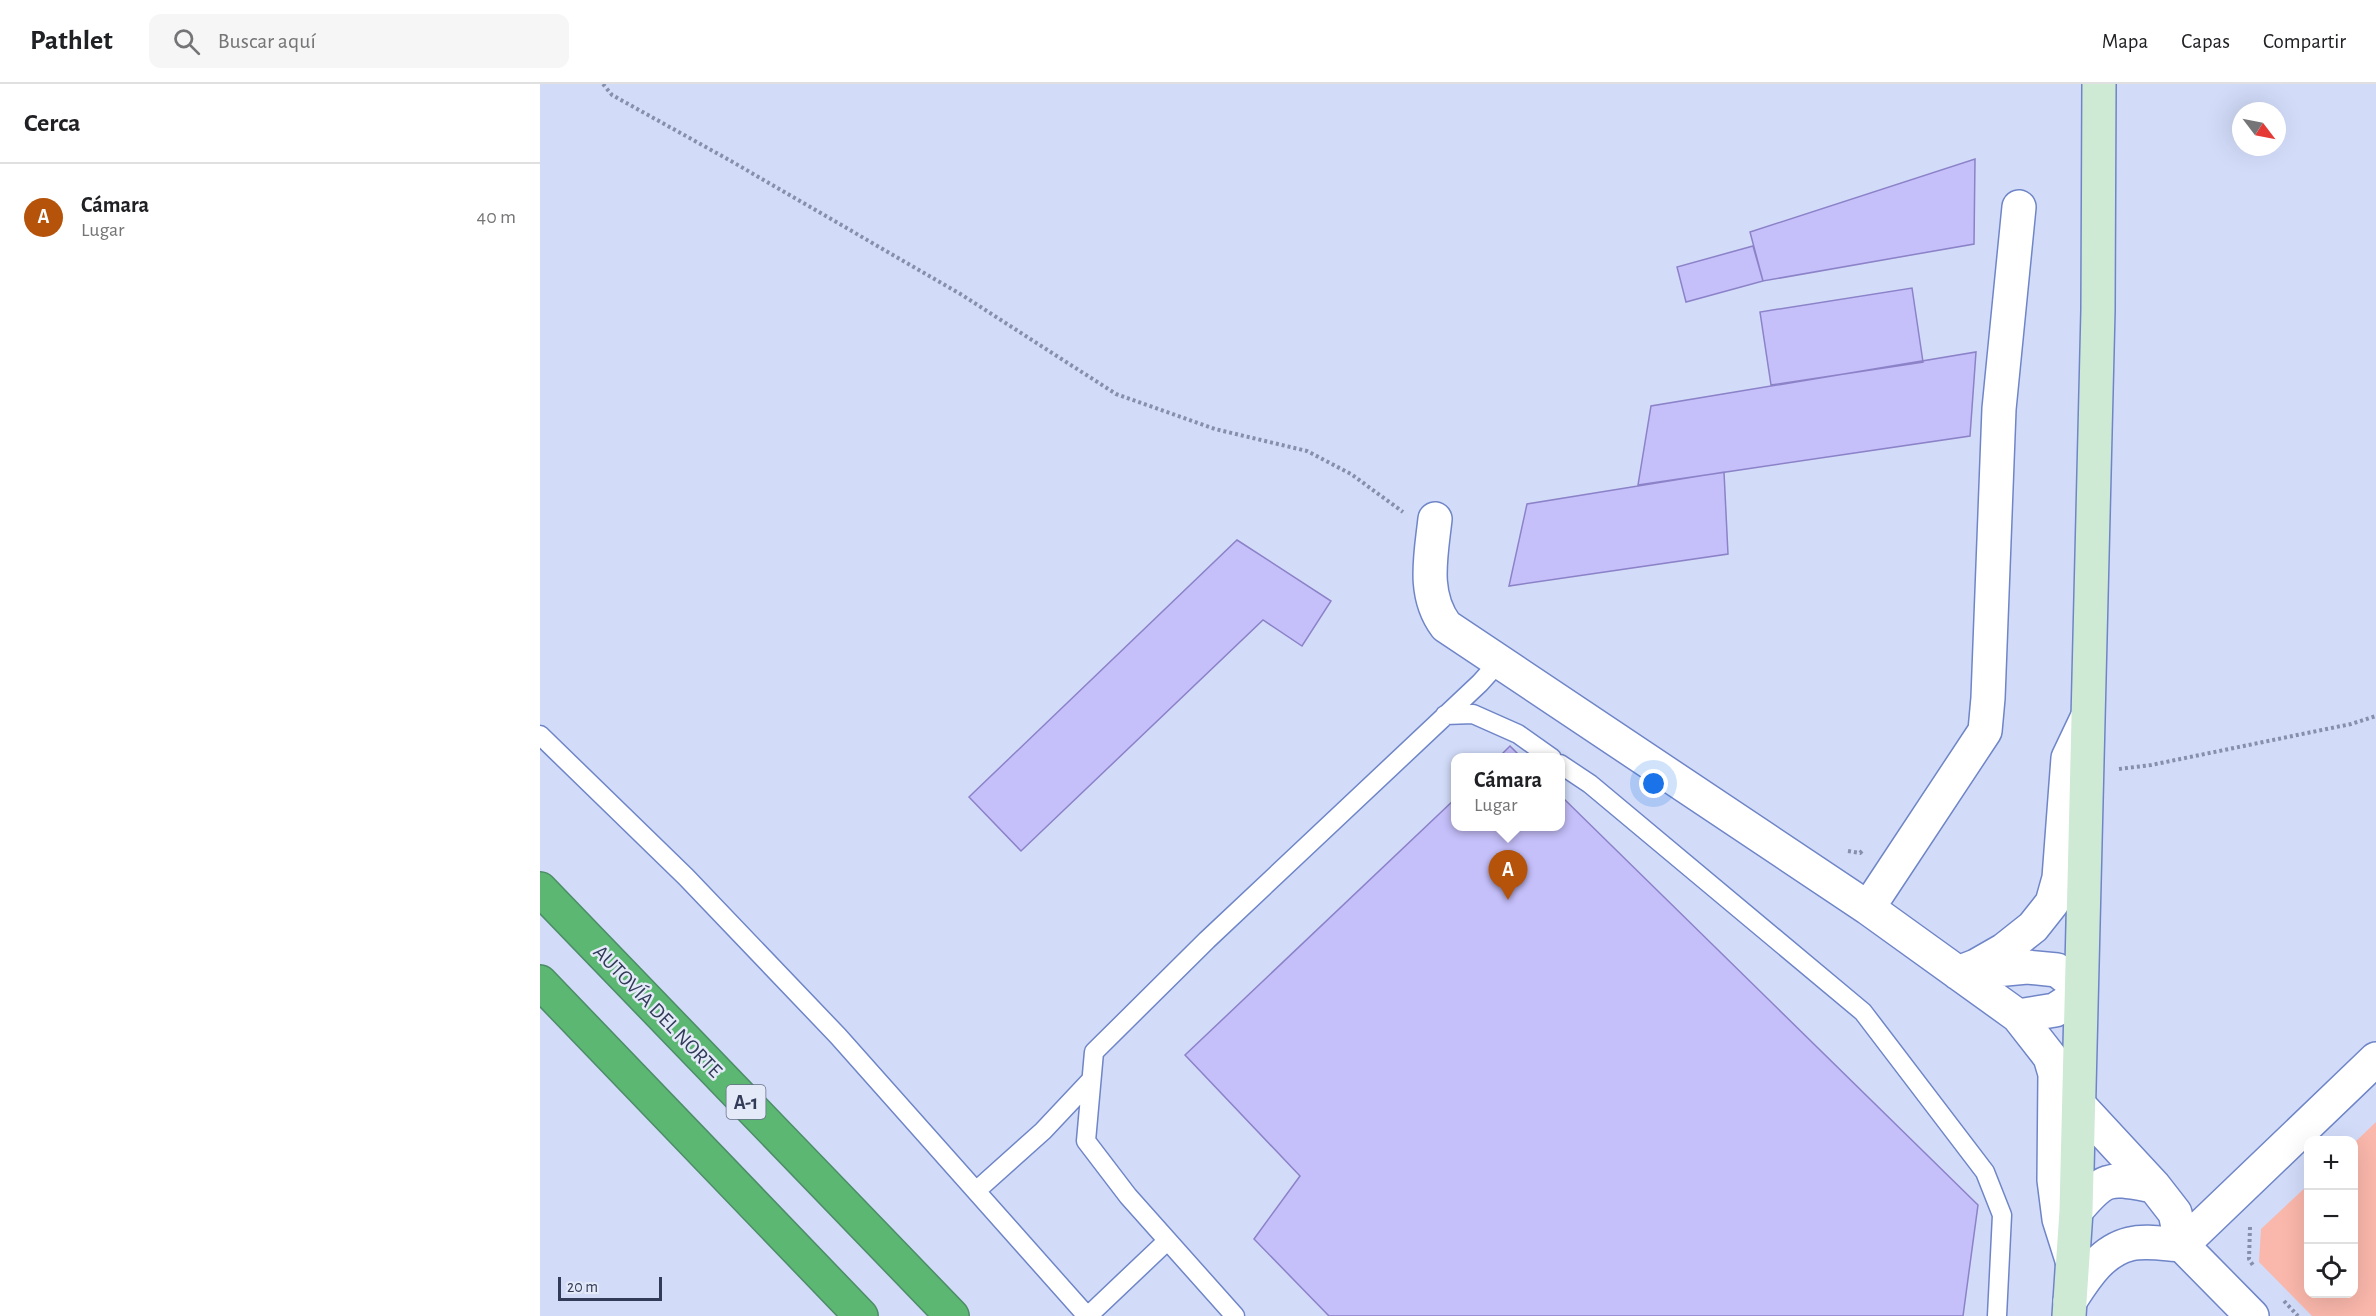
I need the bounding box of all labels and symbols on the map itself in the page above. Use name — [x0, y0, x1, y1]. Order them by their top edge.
north arrow — [2232, 102, 2286, 156]
your location — [1639, 769, 1668, 798]
pin: A — [1488, 850, 1528, 900]
street label: AUTOVÍA DEL NORTE — [589, 940, 727, 1082]
road number: A-1 — [726, 1085, 766, 1119]
scale bar — [558, 1274, 662, 1302]

